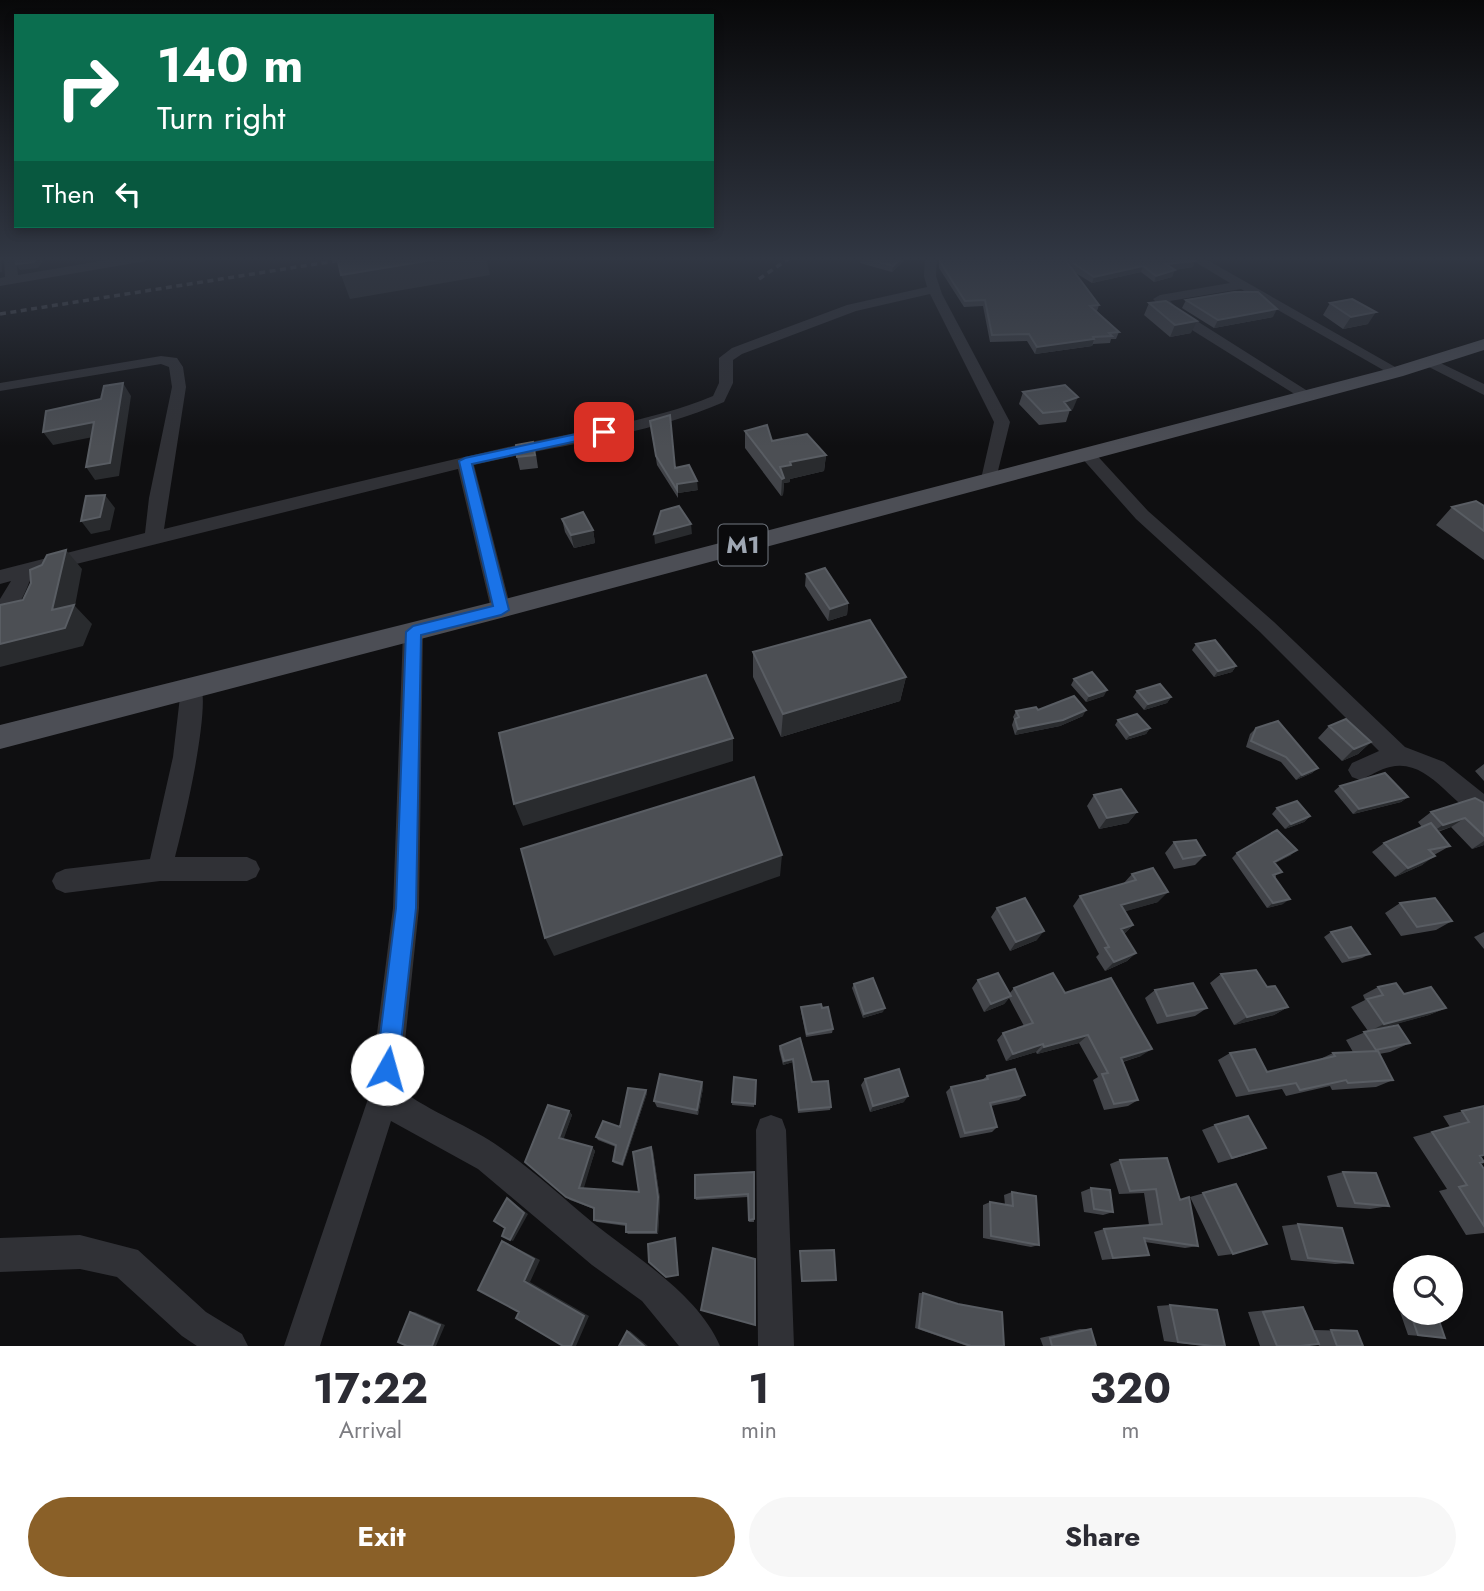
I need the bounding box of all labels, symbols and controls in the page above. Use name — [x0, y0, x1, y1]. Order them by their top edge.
text: 140 m — [157, 30, 303, 100]
icon: right — [42, 42, 133, 133]
text: Turn right — [157, 95, 286, 141]
text: Then — [42, 175, 95, 213]
icon: left — [109, 175, 147, 213]
pin — [574, 402, 634, 462]
icon: arrive — [585, 413, 623, 451]
road number: M1 — [718, 524, 768, 566]
position arrow — [350, 1032, 424, 1106]
map controls — [1393, 1255, 1463, 1325]
button: search — [1393, 1255, 1463, 1325]
text: 17:22 — [313, 1358, 428, 1419]
text: 1 — [748, 1358, 770, 1419]
text: 320 — [1090, 1358, 1171, 1419]
text: Arrival — [339, 1413, 402, 1447]
text: min — [741, 1413, 777, 1447]
text: m — [1121, 1413, 1139, 1447]
button: Exit — [28, 1497, 735, 1577]
button: Share — [749, 1497, 1456, 1577]

